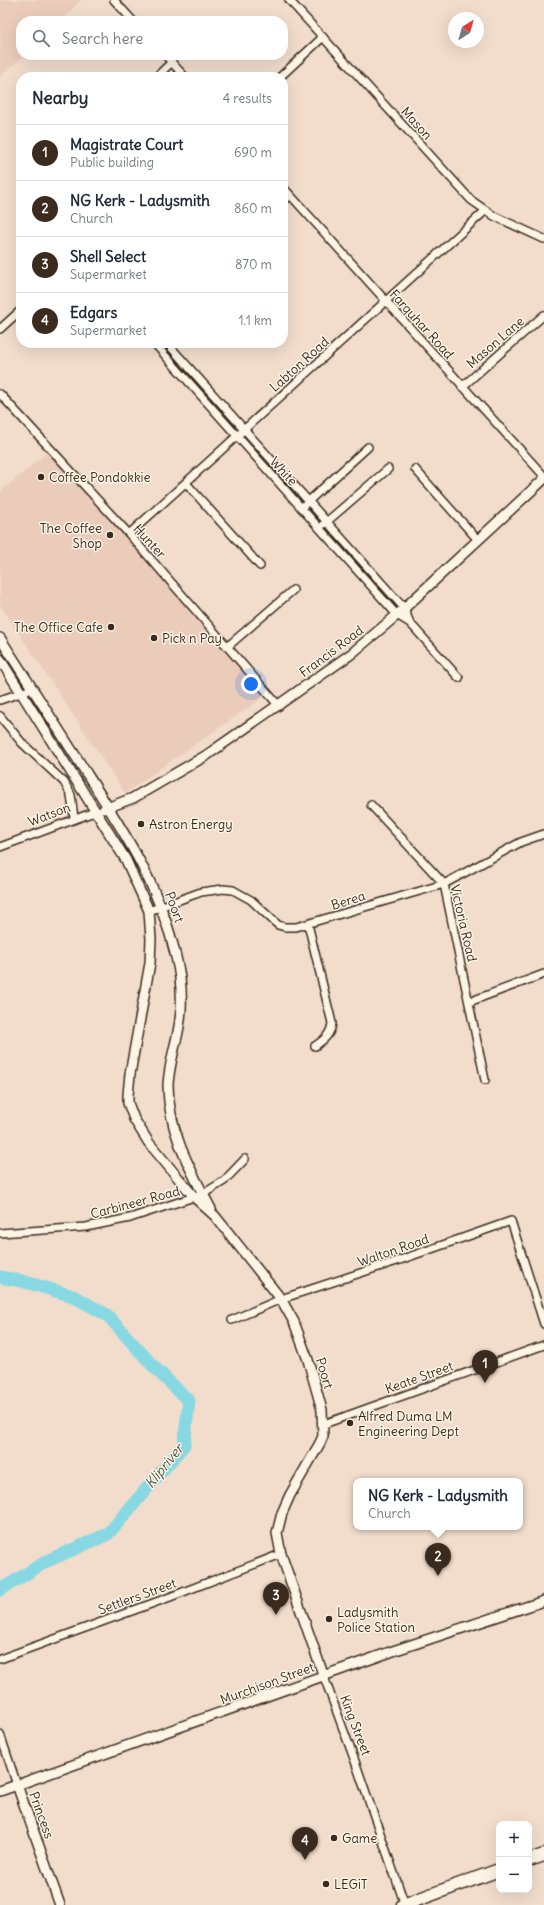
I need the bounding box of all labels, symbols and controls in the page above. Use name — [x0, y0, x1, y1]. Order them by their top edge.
north arrow — [448, 12, 484, 48]
search box — [16, 16, 288, 60]
icon: search — [30, 27, 52, 49]
text: Search here — [62, 29, 143, 48]
text: Nearby — [32, 87, 88, 109]
text: 4 results — [223, 90, 272, 107]
street label: Mason — [397, 103, 436, 144]
text: Magistrate Court — [70, 135, 183, 154]
text: 1 — [42, 144, 48, 161]
text: 690 m — [234, 144, 272, 161]
text: Public building — [70, 154, 154, 171]
text: NG Kerk - Ladysmith — [70, 191, 210, 210]
text: 2 — [41, 200, 49, 217]
text: 860 m — [234, 200, 272, 217]
text: Church — [70, 210, 113, 227]
text: Shell Select — [70, 247, 146, 266]
text: 3 — [41, 256, 49, 273]
text: 870 m — [235, 256, 272, 273]
text: Supermarket — [70, 266, 147, 283]
street label: Farquhar Road — [386, 286, 458, 363]
text: Edgars — [70, 303, 117, 322]
text: 4 — [41, 312, 49, 329]
text: 1.1 km — [238, 312, 272, 329]
street label: Mason Lane — [463, 313, 528, 372]
text: Supermarket — [70, 322, 147, 339]
street label: Labton Road — [266, 333, 333, 396]
street label: White — [266, 453, 301, 489]
place label: Coffee Pondokkie — [49, 469, 150, 486]
marker: Coffee Pondokkie — [36, 472, 46, 482]
place label: The Coffee Shop — [40, 520, 102, 552]
street label: Hunter — [130, 520, 170, 563]
marker: The Coffee Shop — [105, 530, 115, 540]
place label: The Office Cafe — [14, 619, 103, 636]
marker: The Office Cafe — [106, 622, 116, 632]
street label: Francis Road — [296, 622, 367, 681]
place label: Pick n Pay — [162, 630, 222, 647]
marker: Pick n Pay — [149, 633, 159, 643]
your location — [241, 674, 261, 694]
street label: Watson — [26, 798, 73, 830]
place label: Astron Energy — [149, 816, 233, 833]
marker: Astron Energy — [136, 819, 146, 829]
street label: Victoria Road — [446, 883, 481, 964]
street label: Berea — [329, 887, 367, 914]
street label: Poort — [161, 889, 188, 926]
street label: Carbineer Road — [89, 1182, 182, 1223]
street label: Walton Road — [355, 1230, 431, 1271]
pin: 1 — [472, 1350, 498, 1383]
street label: Poort — [312, 1355, 337, 1391]
street label: Keate Street — [383, 1357, 456, 1398]
place label: Alfred Duma LM Engineering Dept — [358, 1408, 459, 1440]
marker: Alfred Duma LM Engineering Dept — [345, 1418, 355, 1428]
water label: Klipriver — [141, 1438, 189, 1492]
popup — [353, 1478, 523, 1530]
text: NG Kerk - Ladysmith — [368, 1486, 508, 1505]
text: Church — [368, 1505, 411, 1522]
pin: 2 — [425, 1543, 451, 1576]
street label: Settlers Street — [96, 1574, 179, 1618]
pin: 3 — [263, 1582, 289, 1615]
place label: Ladysmith Police Station — [337, 1604, 416, 1636]
marker: Ladysmith Police Station — [324, 1614, 334, 1624]
street label: Murchison Street — [218, 1658, 317, 1708]
street label: King Street — [336, 1692, 375, 1758]
street label: Princess — [25, 1789, 58, 1841]
map controls — [496, 1821, 532, 1893]
button: + — [496, 1821, 532, 1857]
pin: 4 — [292, 1827, 318, 1860]
place label: Game — [342, 1830, 377, 1847]
marker: Game — [329, 1833, 339, 1843]
button: − — [496, 1857, 532, 1893]
place label: LEGiT — [334, 1876, 368, 1893]
marker: LEGiT — [321, 1879, 331, 1889]

